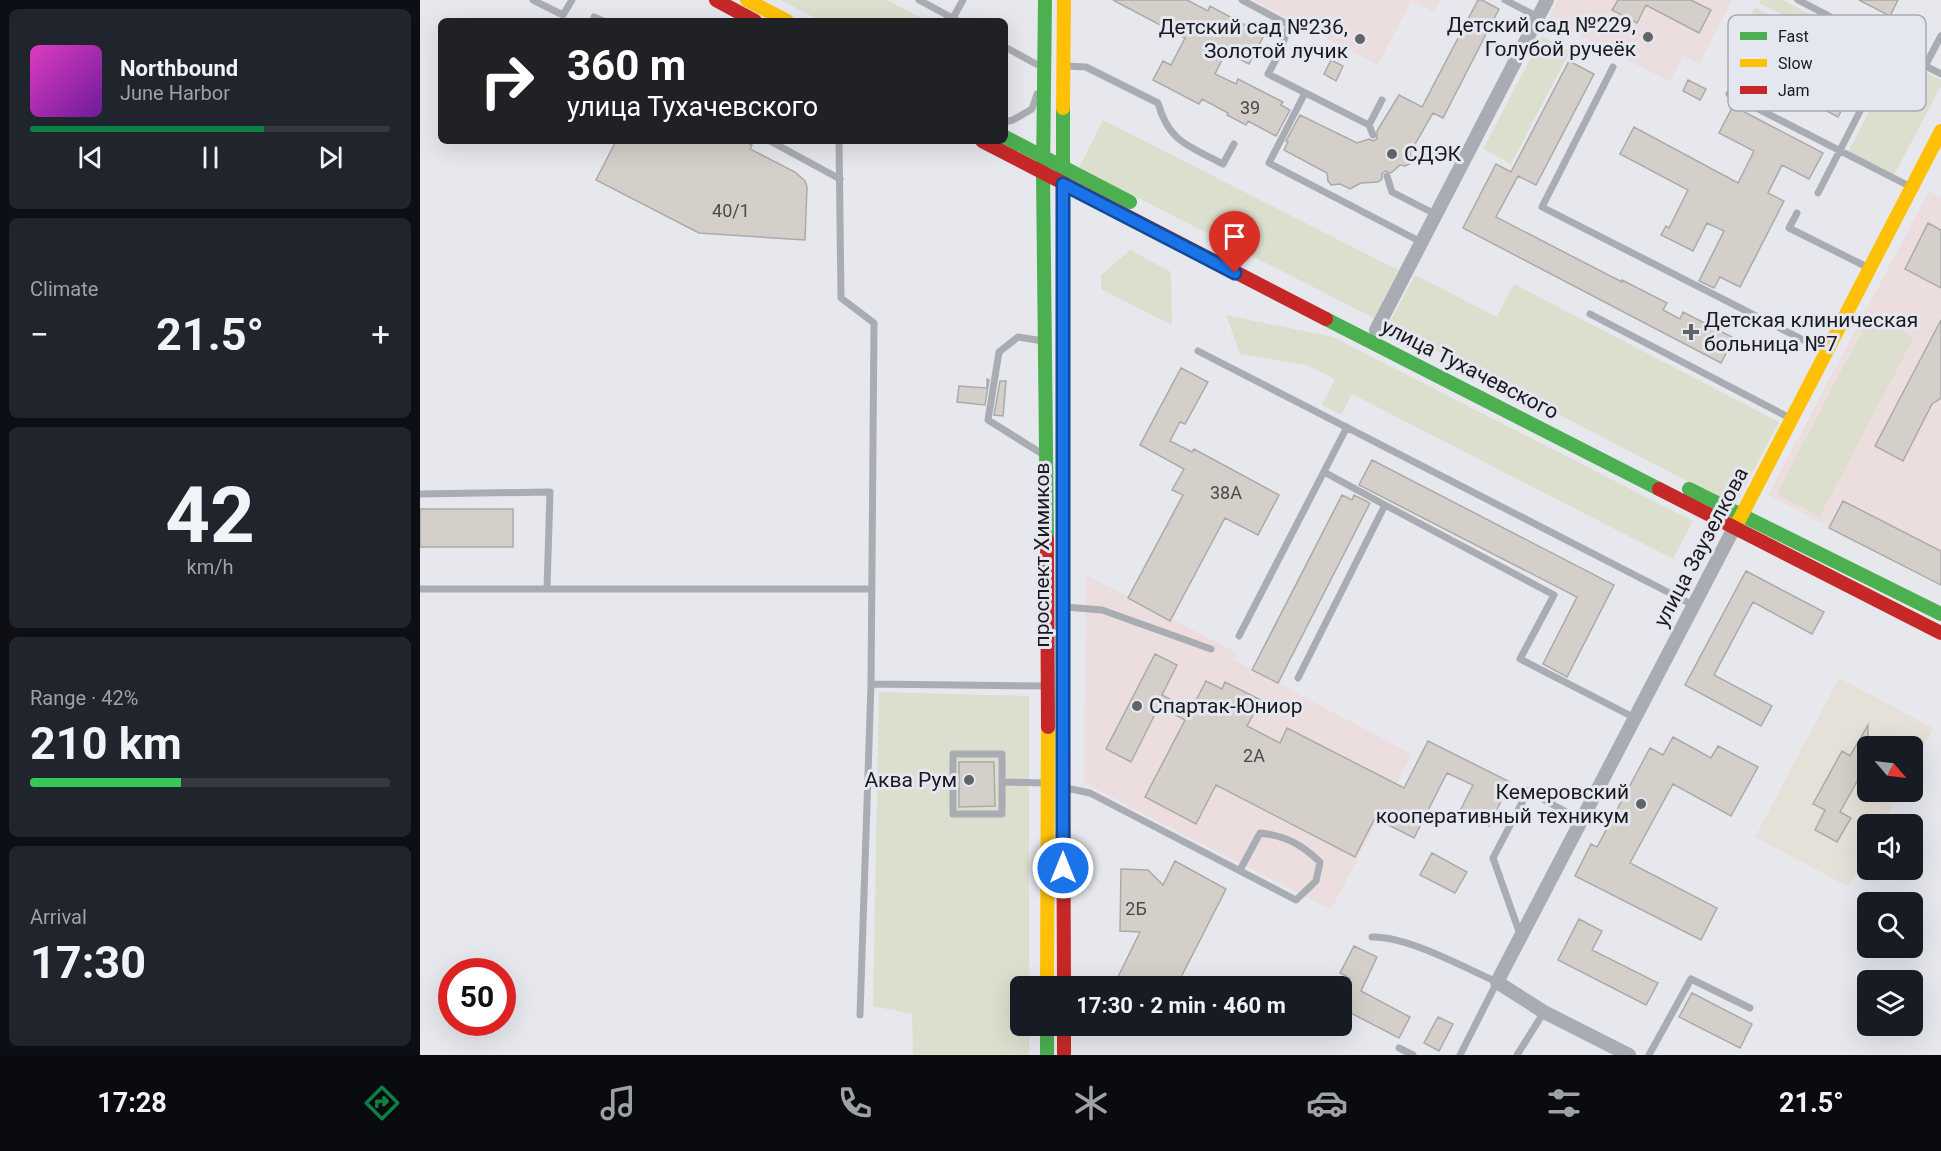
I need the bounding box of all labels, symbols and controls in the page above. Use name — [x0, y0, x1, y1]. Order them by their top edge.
place label: Детский сад №229, Голубой ручеёк — [1447, 13, 1637, 61]
place label: Детский сад №236, Золотой лучик — [1159, 15, 1349, 63]
legend — [1728, 15, 1926, 111]
text: Fast — [1778, 27, 1809, 46]
marker: Детский сад №229, Голубой ручеёк — [1641, 30, 1655, 44]
marker: Детский сад №236, Золотой лучик — [1353, 32, 1367, 46]
text: 360 m — [567, 41, 686, 90]
icon: right — [468, 42, 546, 120]
text: Slow — [1778, 54, 1813, 73]
text: Northbound — [120, 56, 238, 81]
text: June Harbor — [120, 81, 230, 105]
text: Jam — [1778, 81, 1810, 100]
text: улица Тухачевского — [567, 91, 818, 123]
house number: 39 — [1240, 97, 1260, 118]
icon: previous — [74, 141, 107, 174]
icon: pause — [194, 141, 227, 174]
icon: next — [314, 141, 347, 174]
place label: СДЭК — [1404, 142, 1462, 166]
marker: СДЭК — [1385, 147, 1399, 161]
house number: 40/1 — [712, 200, 750, 221]
pin — [1209, 211, 1260, 273]
icon: arrive — [1218, 220, 1251, 253]
text: Climate — [30, 277, 98, 301]
text: 21.5° — [156, 308, 264, 361]
place label: Детская клиническая больница №7 — [1704, 308, 1918, 356]
street label: улица Тухачевского — [1378, 314, 1562, 424]
text: − — [30, 315, 49, 354]
text: + — [371, 315, 390, 354]
marker: Детская клиническая больница №7 — [1682, 323, 1700, 341]
street label: проспект Химиков — [1030, 463, 1054, 647]
street label: улица Заузелкова — [1649, 463, 1753, 631]
text: 42 — [165, 470, 255, 561]
house number: 38А — [1210, 482, 1242, 503]
text: km/h — [187, 555, 233, 579]
text: Range · 42% — [30, 686, 138, 710]
place label: Спартак-Юниор — [1149, 694, 1302, 718]
marker: Спартак-Юниор — [1130, 699, 1144, 713]
text: 210 km — [30, 717, 182, 770]
north arrow — [1857, 736, 1923, 802]
map controls — [1857, 736, 1923, 1036]
house number: 2А — [1243, 745, 1265, 766]
place label: Аква Рум — [864, 768, 957, 792]
marker: Аква Рум — [962, 773, 976, 787]
place label: Кемеровский кооперативный техникум — [1376, 780, 1629, 828]
marker: Кемеровский кооперативный техникум — [1634, 797, 1648, 811]
button: sound — [1857, 814, 1923, 880]
position arrow — [1031, 836, 1095, 900]
button: search — [1857, 892, 1923, 958]
house number: 2Б — [1125, 898, 1147, 919]
text: Arrival — [30, 905, 87, 929]
text: 17:30 — [30, 936, 146, 989]
speed limit sign: 50 — [438, 958, 516, 1036]
button: layers — [1857, 970, 1923, 1036]
text: 17:30 · 2 min · 460 m — [1076, 993, 1286, 1018]
icon: directions — [361, 1082, 403, 1124]
icon: music — [597, 1082, 639, 1124]
icon: phone — [834, 1082, 876, 1124]
icon: climate — [1070, 1082, 1112, 1124]
icon: car — [1306, 1082, 1348, 1124]
icon: filters — [1543, 1082, 1585, 1124]
text: 17:28 — [97, 1087, 167, 1119]
text: 21.5° — [1779, 1087, 1844, 1119]

